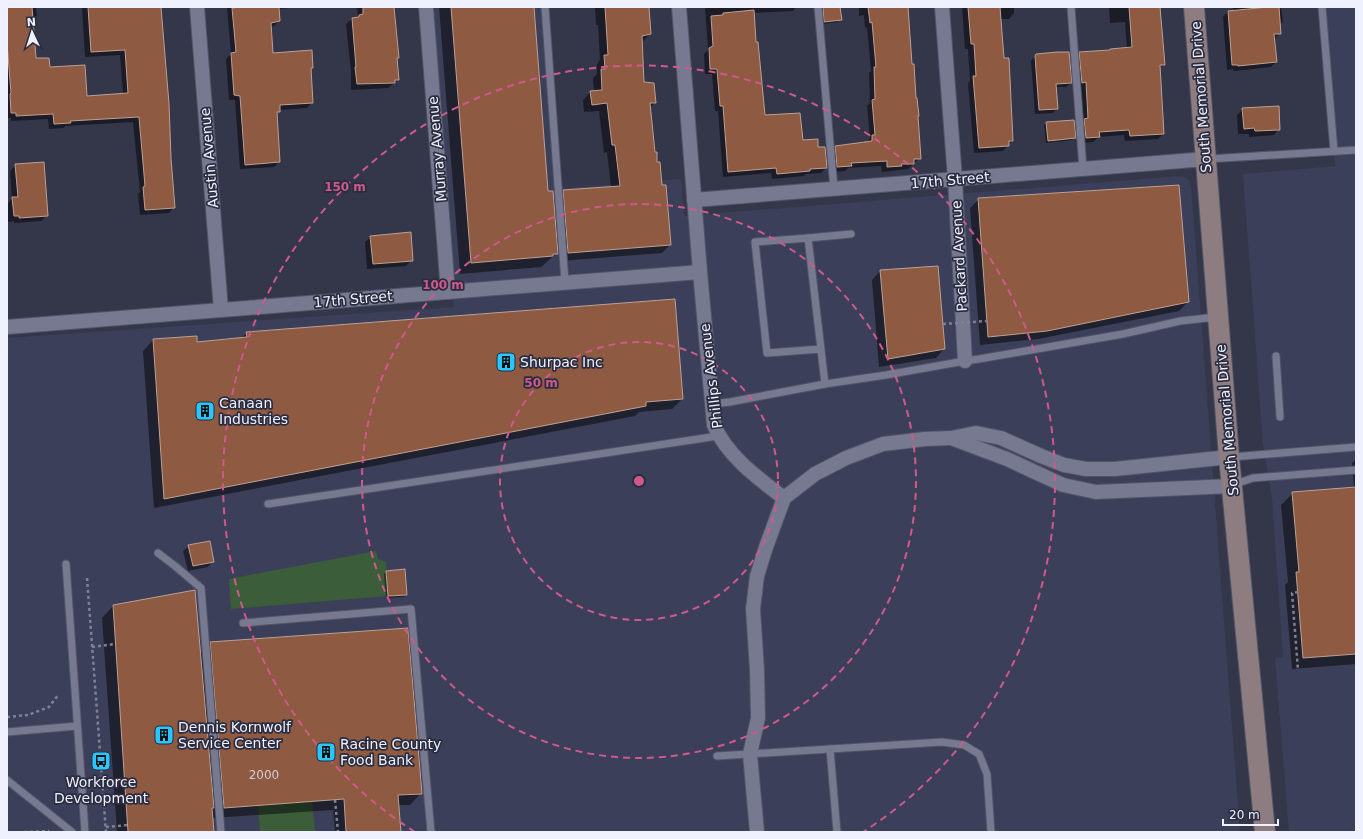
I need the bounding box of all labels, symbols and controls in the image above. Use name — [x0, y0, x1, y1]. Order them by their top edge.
north arrow — [12, 12, 52, 52]
text: N — [26, 16, 36, 29]
street label: South Memorial Drive — [1188, 21, 1214, 173]
street label: Murray Avenue — [424, 96, 450, 202]
street label: Austin Avenue — [197, 107, 221, 209]
street label: 17th Street — [910, 169, 991, 191]
text: 150 m — [324, 180, 366, 194]
street label: Packard Avenue — [948, 200, 970, 312]
text: 100 m — [422, 278, 464, 292]
street label: 17th Street — [313, 288, 394, 310]
street label: Phillips Avenue — [697, 323, 725, 429]
street label: South Memorial Drive — [1212, 344, 1242, 496]
building icon: Shurpac Inc — [495, 351, 517, 373]
place label: Shurpac Inc — [520, 354, 603, 370]
text: 50 m — [524, 376, 558, 390]
place label: Canaan Industries — [219, 395, 288, 427]
building icon: Canaan Industries — [194, 400, 216, 422]
centre of rings — [632, 474, 646, 488]
place label: Dennis Kornwolf Service Center — [178, 719, 292, 751]
building icon: Dennis Kornwolf Service Center — [153, 724, 175, 746]
place label: Racine County Food Bank — [340, 736, 441, 768]
building icon: Racine County Food Bank — [315, 741, 337, 763]
bus stop icon: Workforce Development — [90, 750, 112, 772]
house number: 2000 — [249, 768, 279, 782]
place label: Workforce Development — [54, 774, 149, 806]
scale bar — [1223, 801, 1278, 827]
text: 20 m — [1229, 808, 1260, 822]

